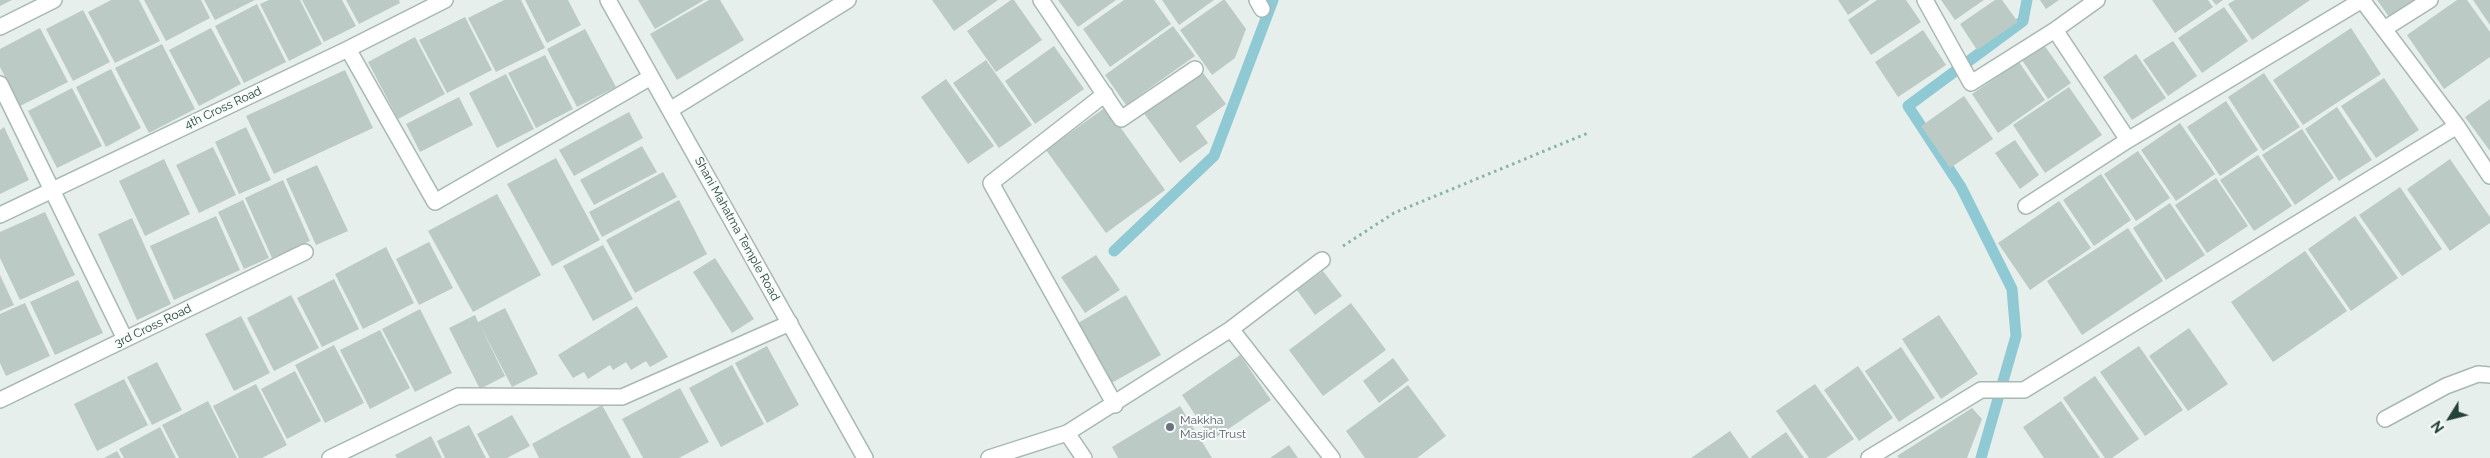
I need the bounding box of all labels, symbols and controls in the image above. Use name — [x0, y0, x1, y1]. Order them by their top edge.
street label: 4th Cross Road — [182, 84, 264, 132]
street label: Shani Mahatma Temple Road — [691, 155, 783, 303]
street label: 3rd Cross Road — [112, 301, 194, 351]
north arrow — [2425, 393, 2475, 443]
place label: Makkha Masjid Trust — [1180, 413, 1246, 441]
text: N — [2428, 418, 2447, 436]
marker: Makkha Masjid Trust — [1164, 421, 1176, 433]

